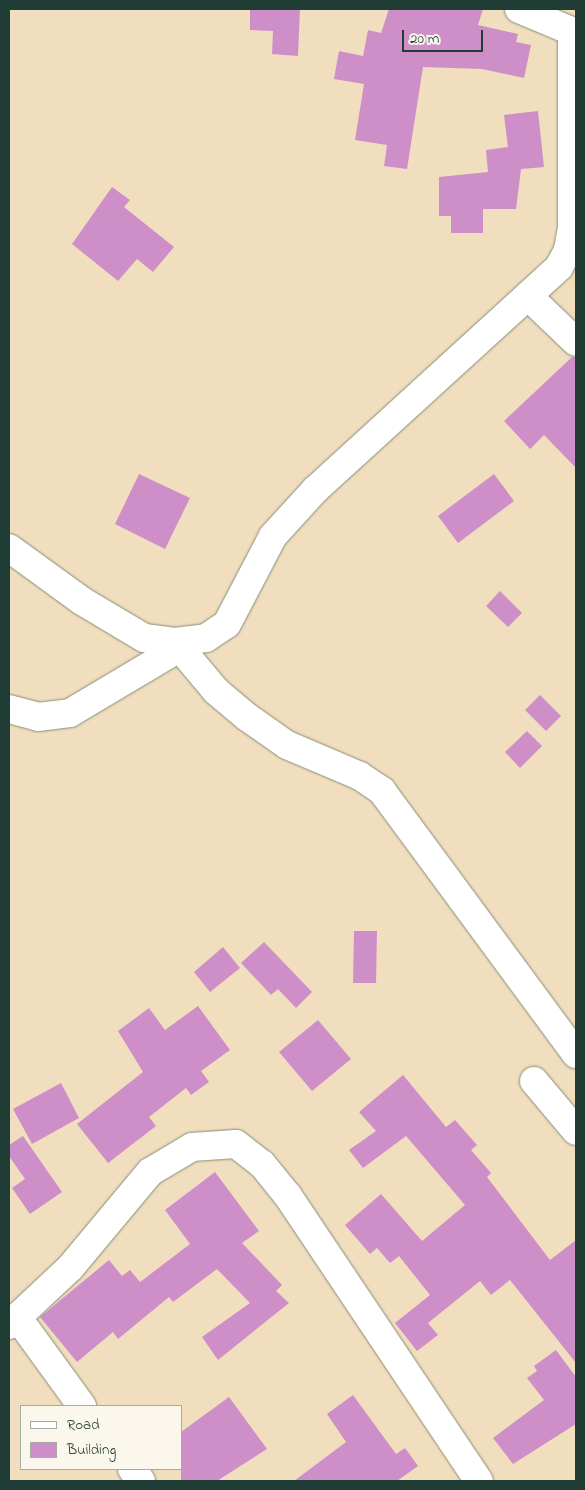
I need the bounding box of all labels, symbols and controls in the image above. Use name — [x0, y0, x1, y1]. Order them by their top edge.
scale bar — [405, 20, 486, 52]
text: 20 m — [410, 28, 439, 50]
legend — [20, 1405, 182, 1470]
text: Road — [67, 1414, 100, 1436]
text: Building — [67, 1439, 116, 1461]

